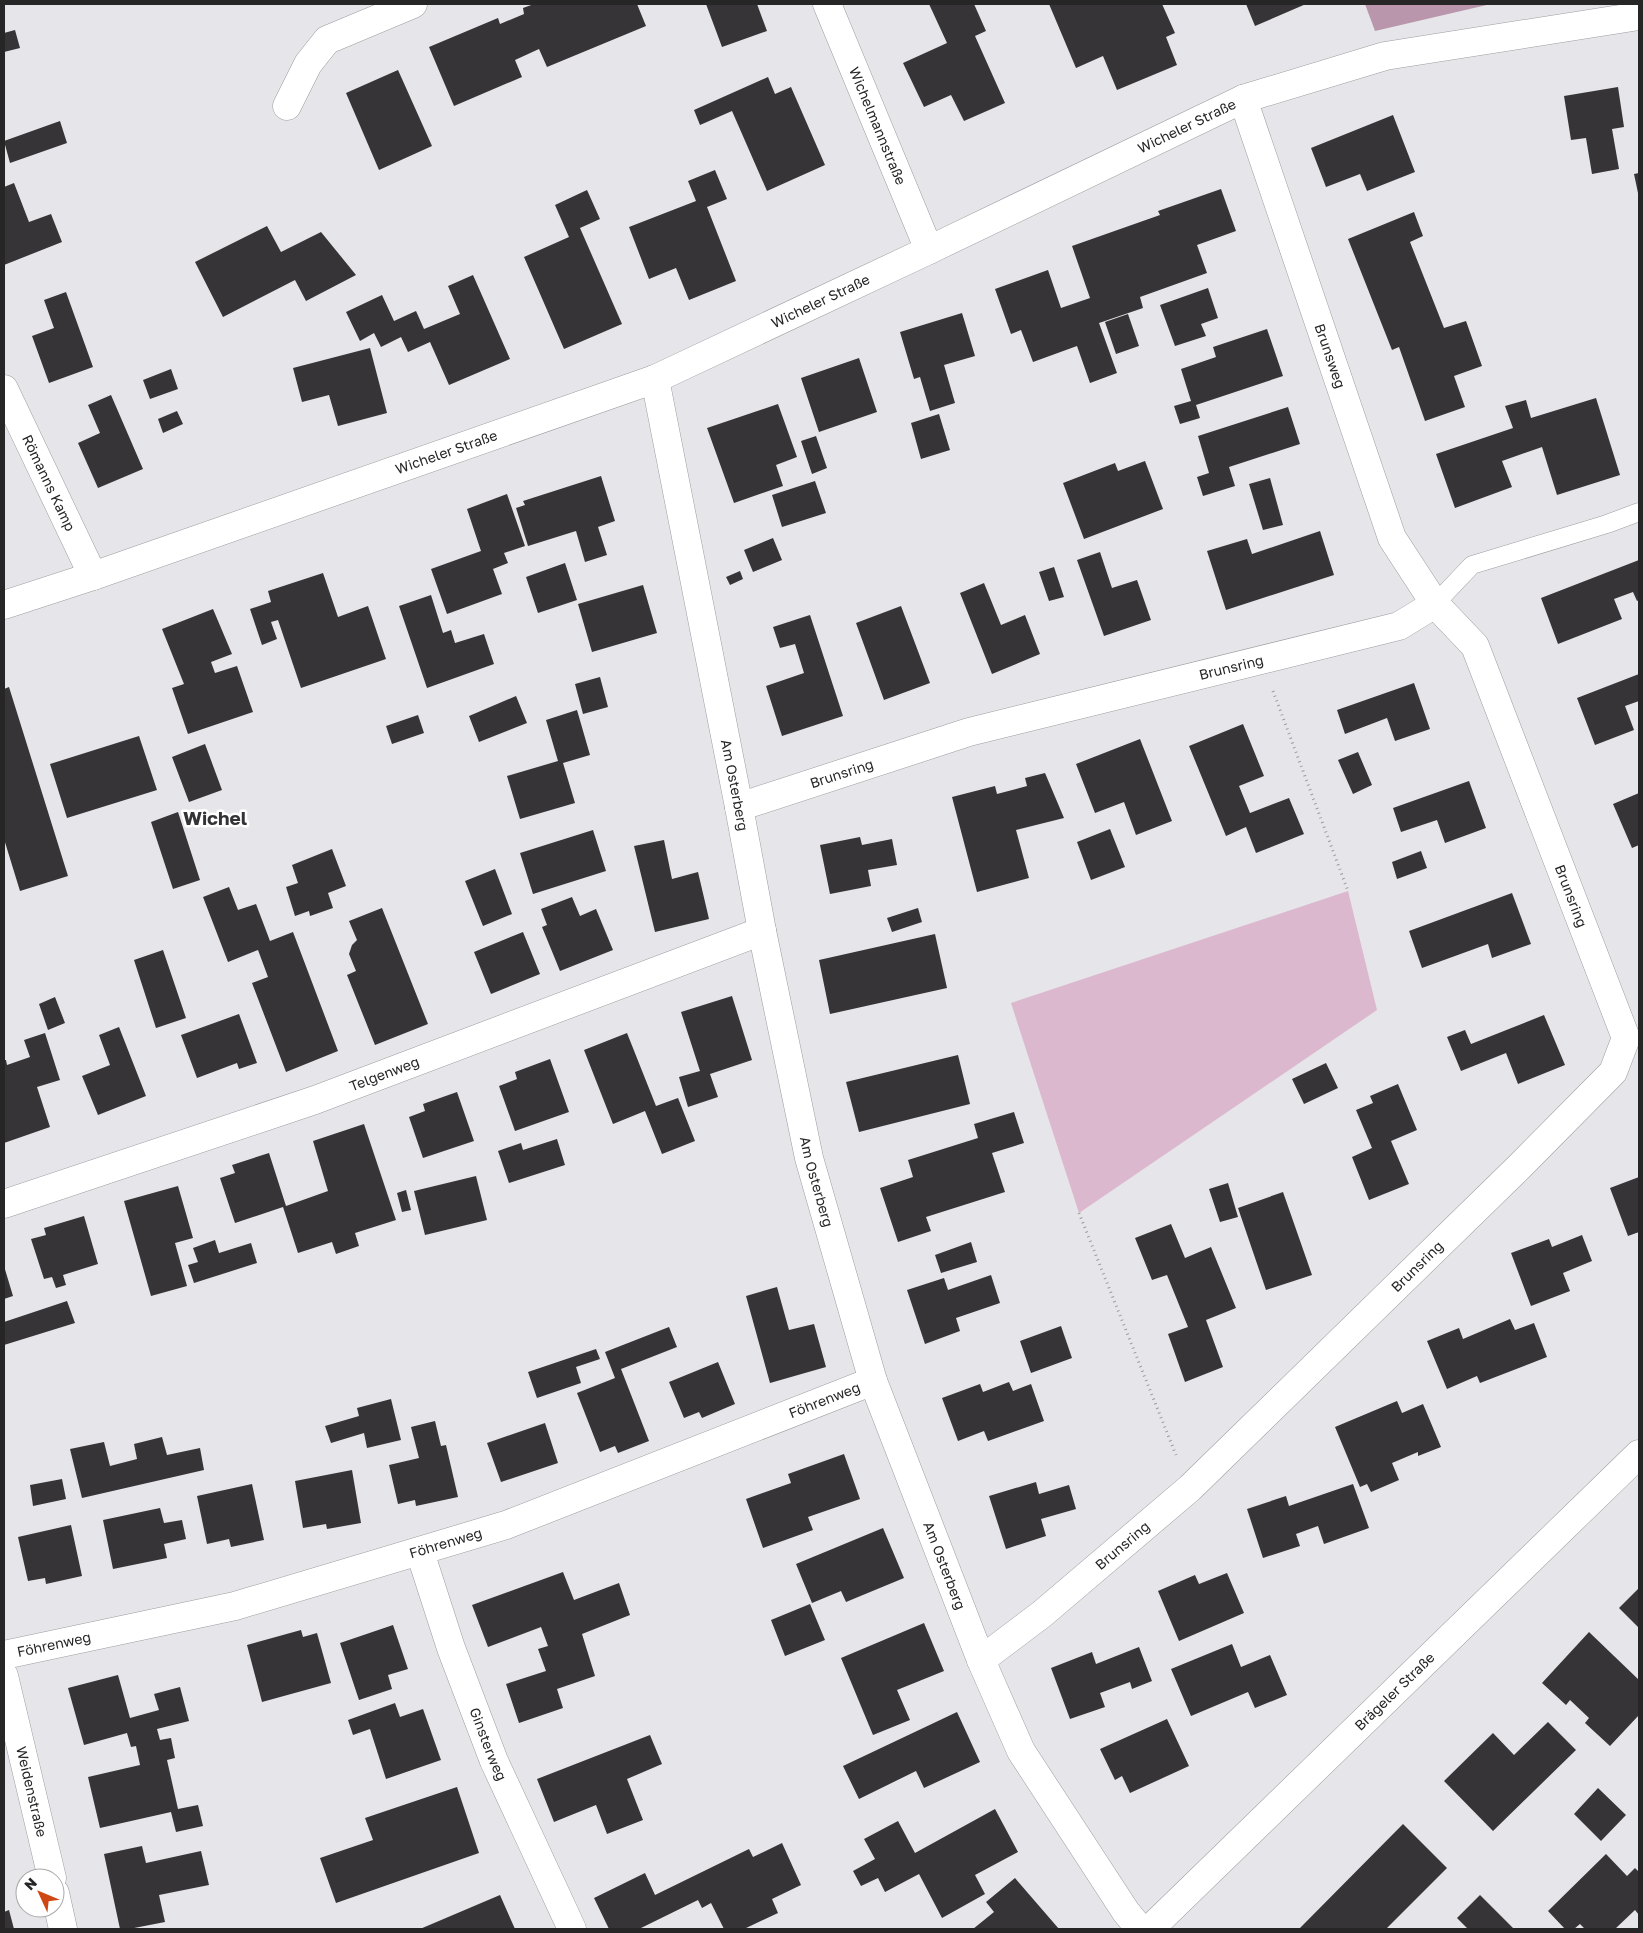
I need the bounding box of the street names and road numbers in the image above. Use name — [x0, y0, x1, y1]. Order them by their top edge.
street label: Wichelmannstraße — [846, 64, 910, 187]
street label: Wicheler Straße — [1135, 95, 1238, 156]
street label: Wicheler Straße — [768, 270, 872, 331]
street label: Brunsweg — [1311, 321, 1349, 390]
street label: Wicheler Straße — [393, 426, 499, 477]
street label: Römanns Kamp — [19, 432, 79, 534]
street label: Brunsring — [1197, 651, 1265, 683]
street label: Am Osterberg — [718, 738, 752, 832]
street label: Brunsring — [808, 755, 875, 791]
street label: Brunsring — [1552, 862, 1591, 930]
street label: Telgenweg — [347, 1052, 421, 1094]
street label: Am Osterberg — [797, 1135, 837, 1229]
street label: Brunsring — [1387, 1237, 1446, 1295]
street label: Föhrenweg — [786, 1378, 862, 1421]
street label: Brunsring — [1091, 1517, 1153, 1573]
street label: Am Osterberg — [920, 1519, 970, 1612]
street label: Föhrenweg — [407, 1524, 484, 1561]
street label: Föhrenweg — [15, 1628, 92, 1660]
street label: Brägeler Straße — [1351, 1648, 1438, 1734]
street label: Ginsterweg — [466, 1705, 511, 1783]
street label: Weidenstraße — [13, 1745, 51, 1839]

